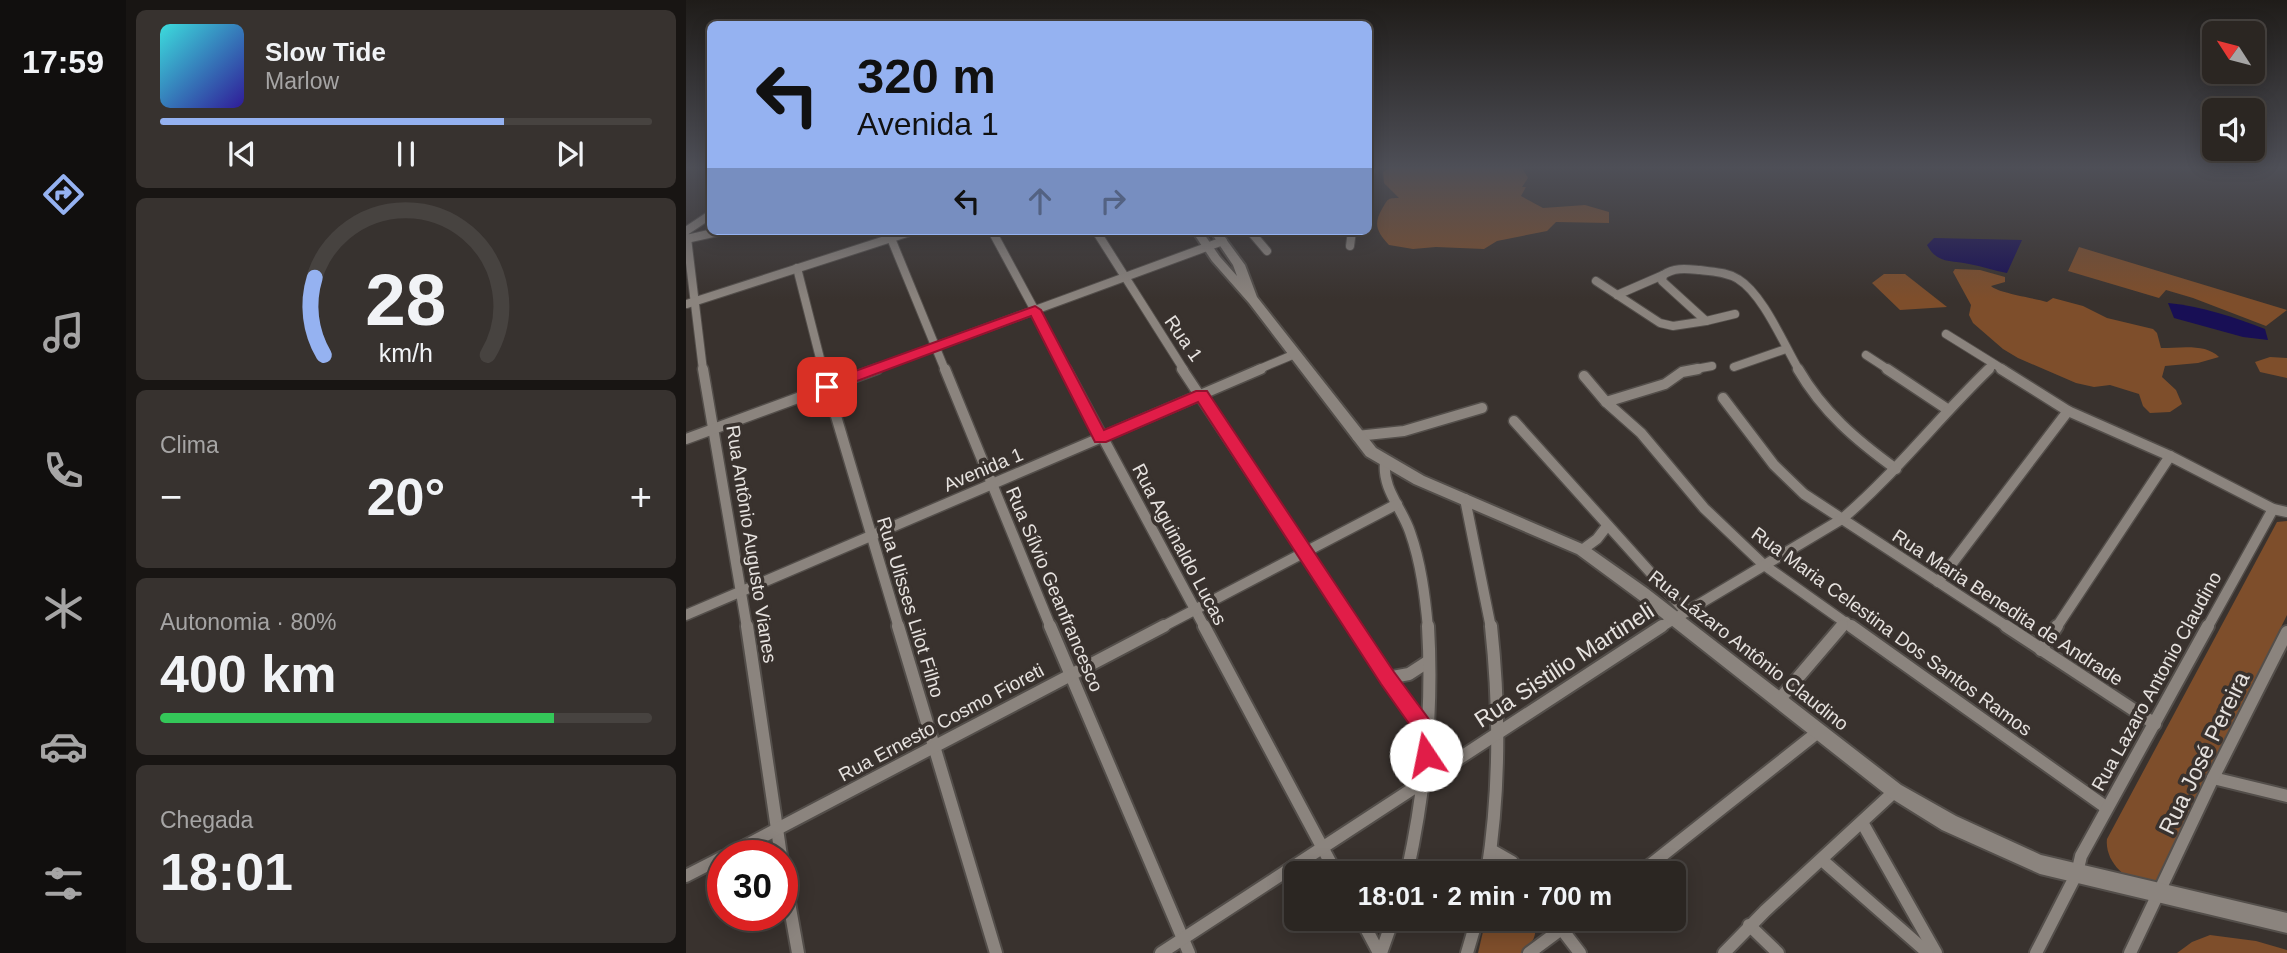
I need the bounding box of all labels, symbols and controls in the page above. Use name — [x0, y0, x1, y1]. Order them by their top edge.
north arrow — [2202, 21, 2264, 84]
map controls — [2202, 21, 2265, 161]
text: Slow Tide — [265, 37, 386, 67]
text: 17:59 — [22, 44, 104, 80]
icon: left — [742, 49, 833, 140]
text: 320 m — [857, 49, 996, 103]
text: Marlow — [265, 68, 339, 94]
button: sound — [2202, 98, 2265, 161]
text: Avenida 1 — [857, 106, 999, 142]
icon: previous — [223, 135, 261, 173]
icon: pause — [387, 135, 425, 173]
icon: next — [551, 135, 589, 173]
icon: directions — [39, 170, 88, 219]
icon: left — [948, 182, 986, 220]
icon: ahead — [1021, 182, 1059, 220]
icon: right — [1094, 182, 1132, 220]
text: 28 — [366, 259, 446, 340]
icon: music — [39, 308, 88, 357]
street label: Rua 1 — [1160, 311, 1207, 365]
text: km/h — [379, 339, 433, 367]
pin — [797, 357, 857, 417]
icon: arrive — [808, 368, 846, 406]
street label: Rua Antônio Augusto Vianes — [722, 424, 781, 664]
text: Clima — [160, 432, 219, 458]
street label: Avenida 1 — [940, 443, 1026, 496]
icon: phone — [39, 446, 88, 495]
street label: Rua Aguinaldo Lucas — [1128, 460, 1231, 628]
text: 20° — [367, 468, 445, 526]
text: − — [160, 476, 182, 518]
text: + — [630, 476, 652, 518]
street label: Rua Sílvio Geanfrancesco — [1002, 483, 1107, 695]
street label: Rua Ulisses Lilot Filho — [873, 514, 948, 700]
street label: Rua Maria Celestina Dos Santos Ramos — [1748, 523, 2036, 740]
street label: Rua Maria Benedita de Andrade — [1889, 525, 2127, 690]
street label: Rua Lázaro Antônio Claudino — [1645, 566, 1853, 735]
street label: Rua Lazaro Antonio Claudino — [2087, 568, 2226, 794]
icon: climate — [39, 584, 88, 633]
street label: Rua Sistilio Martineli — [1470, 597, 1658, 733]
text: Autonomia · 80% — [160, 609, 336, 635]
text: 400 km — [160, 645, 336, 703]
street label: Rua Ernesto Cosmo Fioreti — [835, 659, 1047, 786]
street label: Rua José Pereira — [2153, 667, 2255, 839]
position arrow — [1389, 718, 1463, 792]
icon: car — [39, 722, 88, 771]
text: Chegada — [160, 807, 253, 833]
speed limit sign: 30 — [707, 840, 798, 931]
text: 18:01 — [160, 843, 293, 901]
icon: filters — [39, 859, 88, 908]
text: 18:01 · 2 min · 700 m — [1358, 881, 1612, 911]

